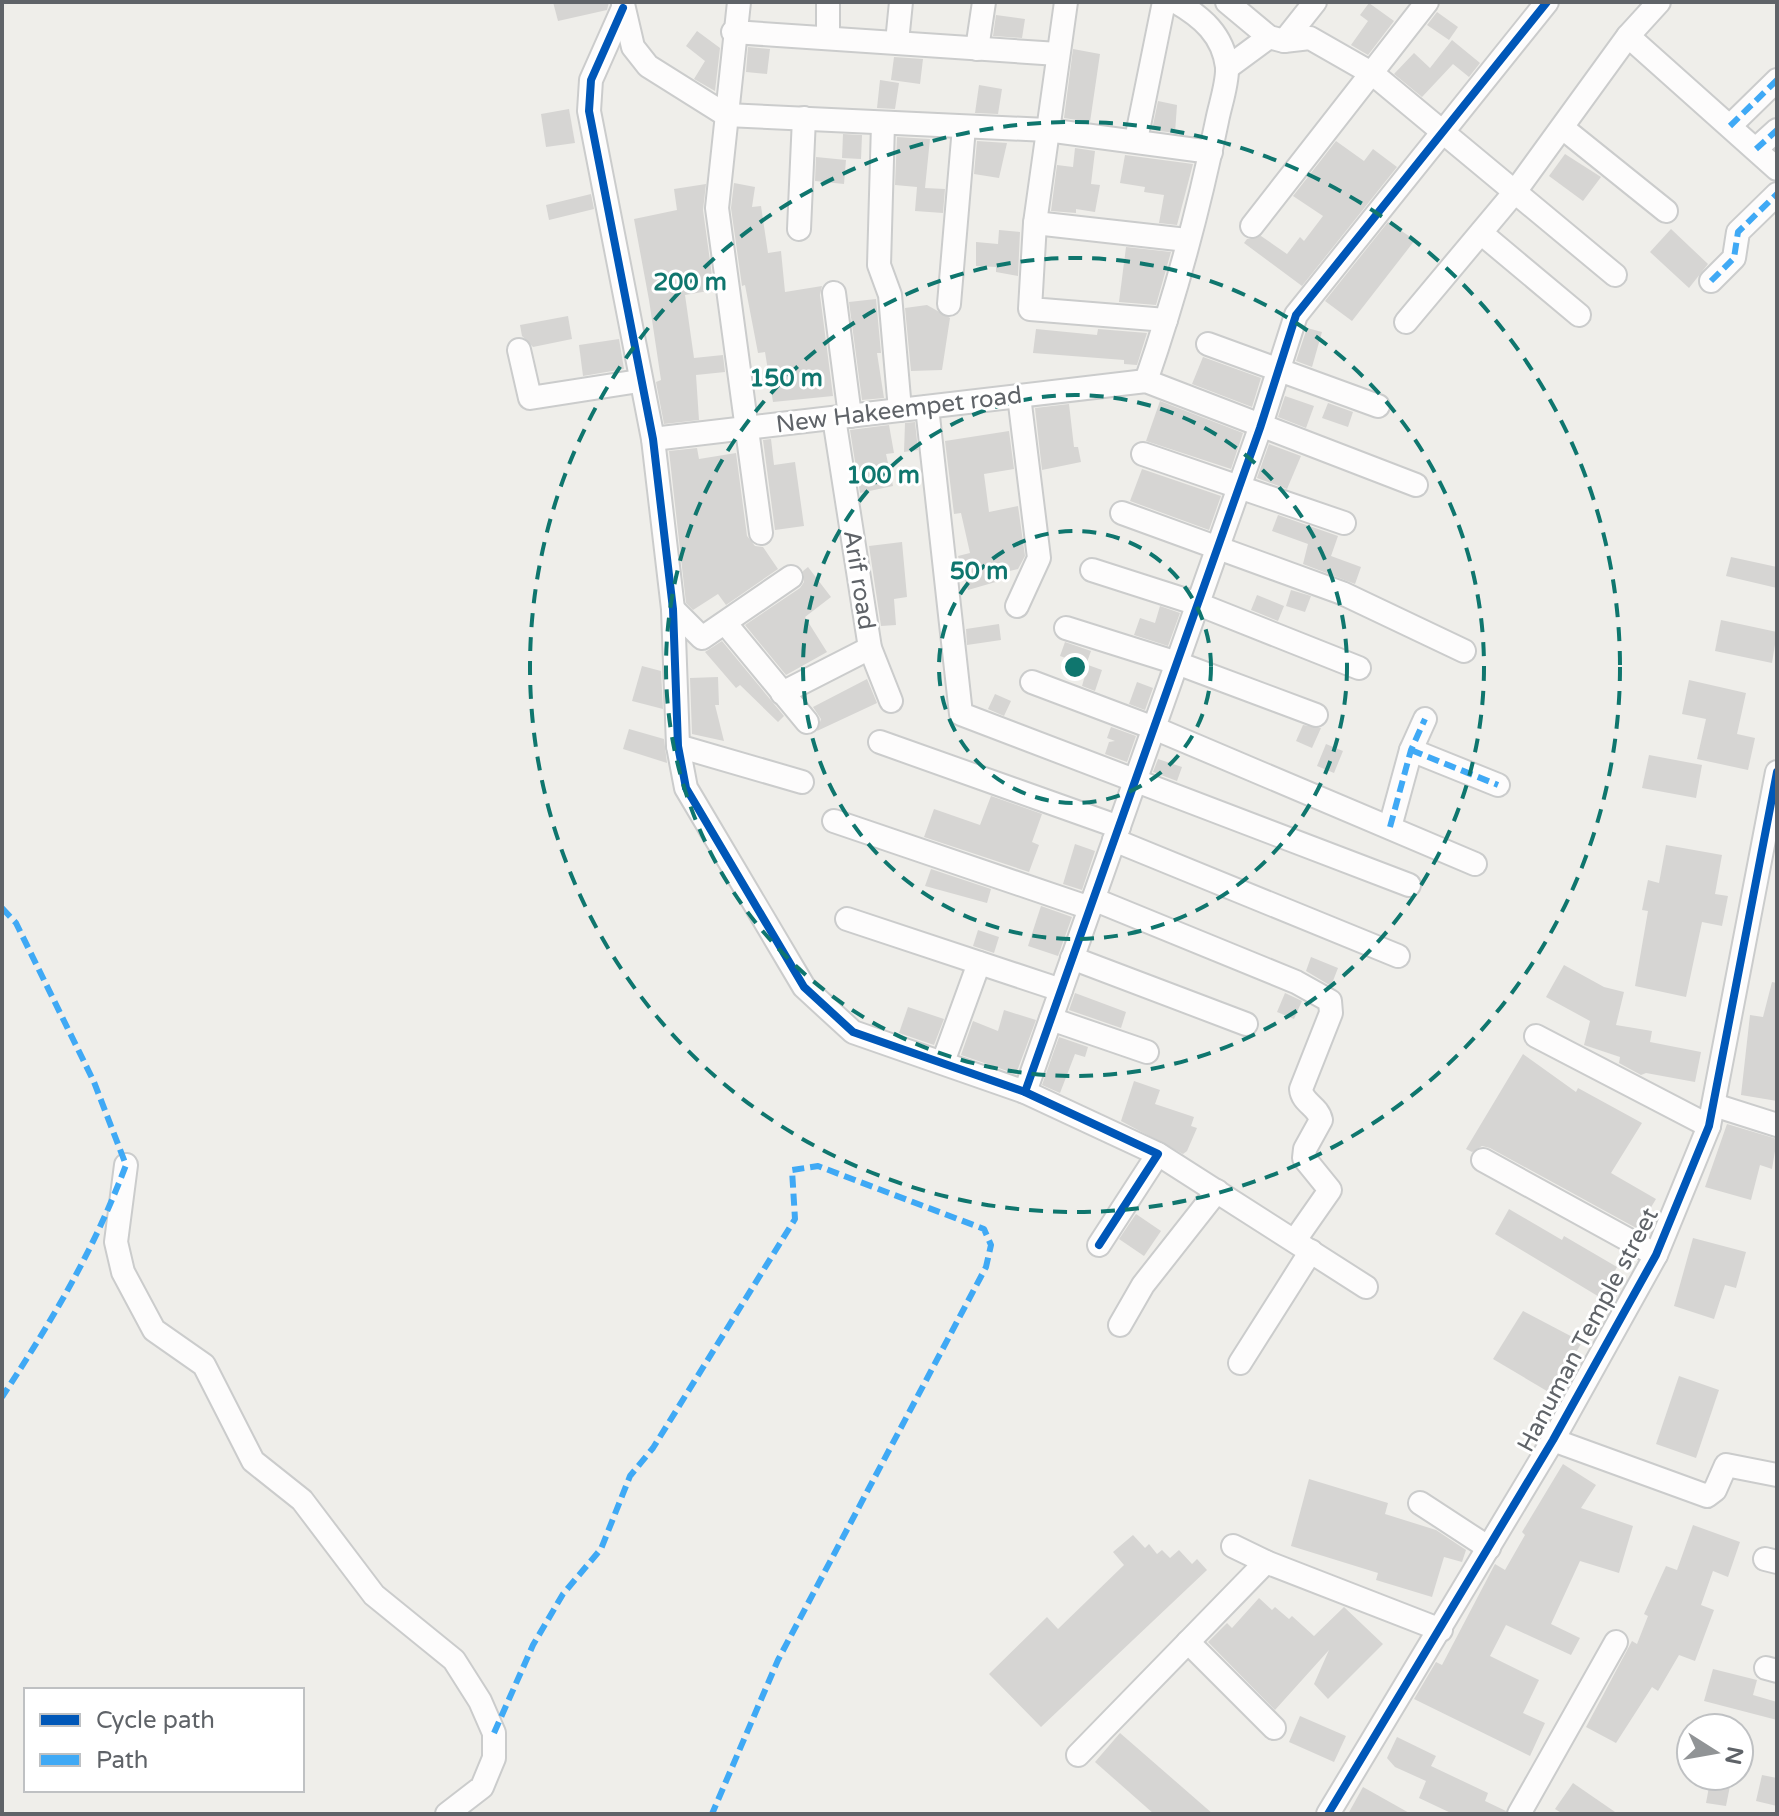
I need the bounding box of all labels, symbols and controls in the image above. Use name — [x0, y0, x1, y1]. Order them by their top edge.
text: 200 m — [653, 268, 727, 297]
text: 150 m — [749, 364, 823, 393]
street label: New Hakeempet road — [774, 381, 1024, 439]
text: 100 m — [846, 461, 920, 490]
street label: Arif road — [837, 528, 881, 632]
text: 50 m — [950, 557, 1008, 586]
centre of rings — [1061, 653, 1089, 681]
street label: Hanuman Temple street — [1511, 1203, 1665, 1457]
legend — [24, 1688, 304, 1792]
text: Cycle path — [96, 1706, 215, 1735]
north arrow — [1675, 1712, 1755, 1792]
text: N — [1719, 1744, 1748, 1767]
text: Path — [96, 1746, 149, 1775]

